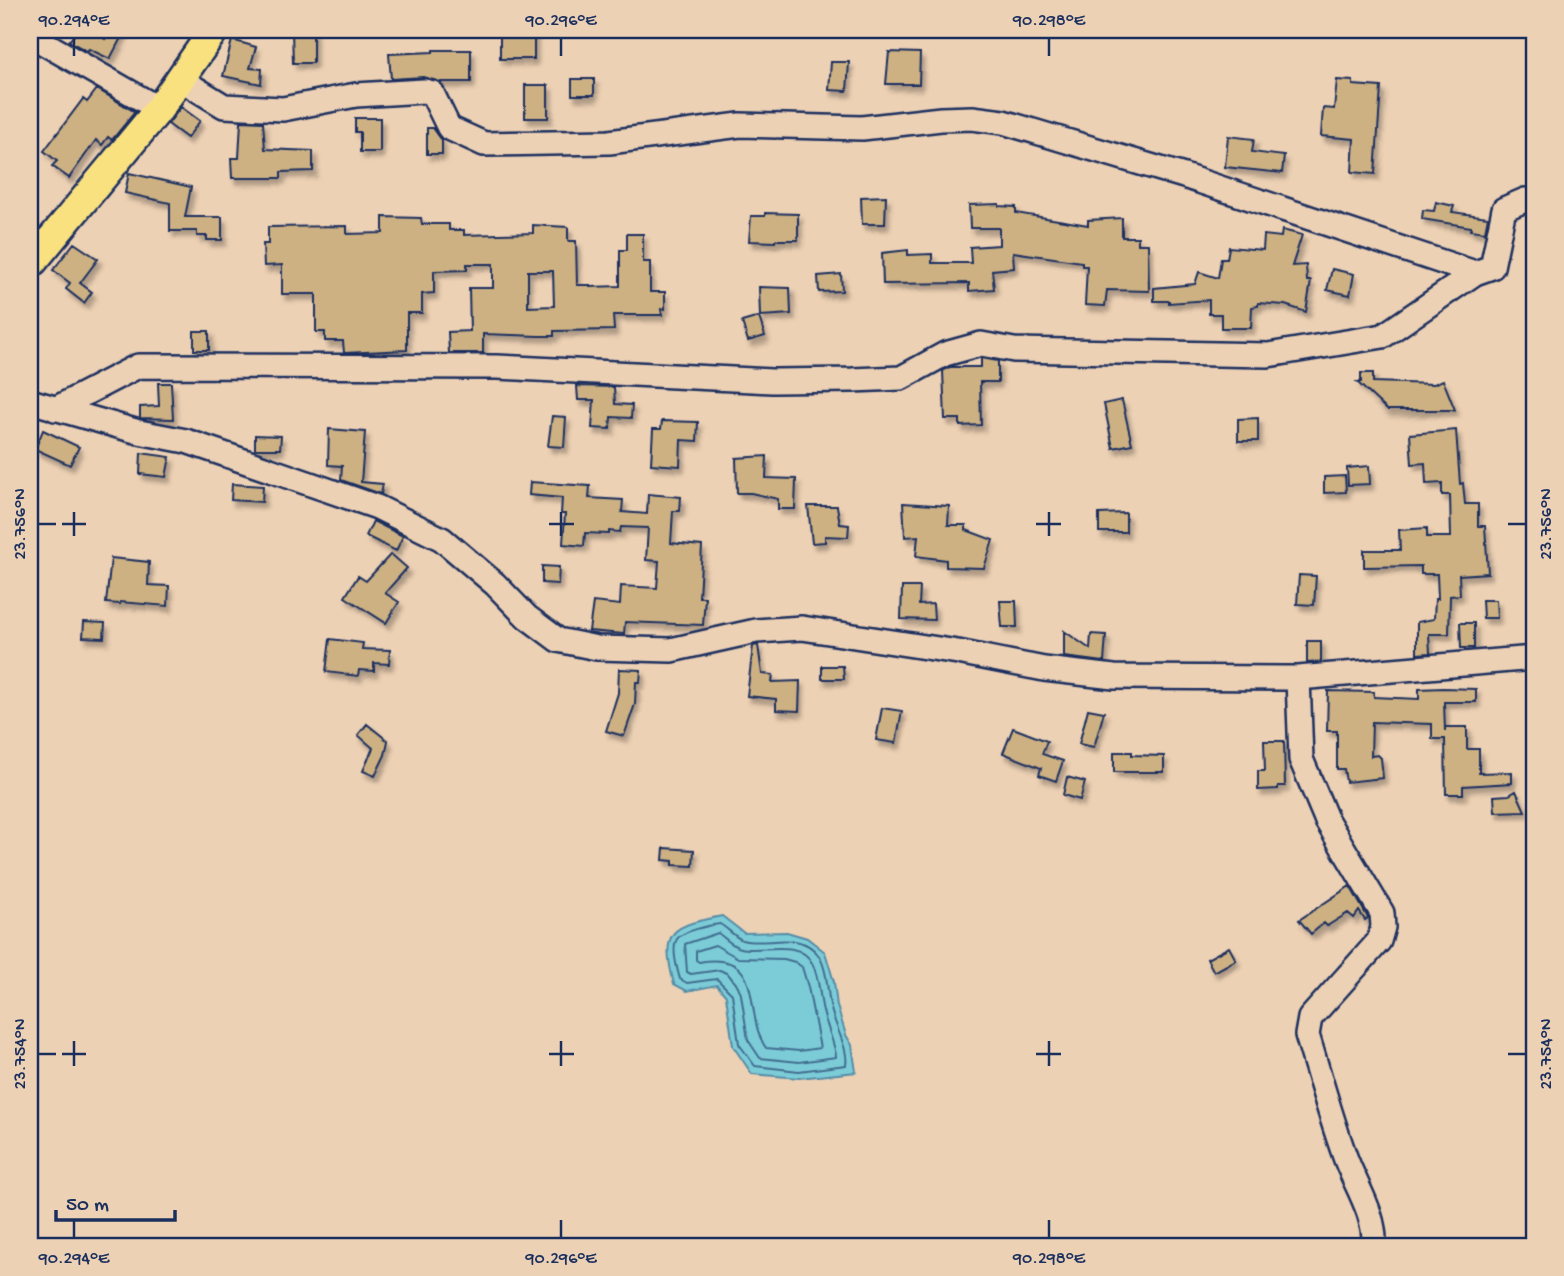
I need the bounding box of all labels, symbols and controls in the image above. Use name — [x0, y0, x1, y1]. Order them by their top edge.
text: 90.294°E — [38, 11, 110, 32]
text: 90.296°E — [524, 11, 597, 32]
text: 90.298°E — [1012, 11, 1086, 32]
text: 23.756°N — [11, 488, 32, 560]
text: 23.756°N — [1537, 488, 1558, 560]
text: 23.754°N — [11, 1018, 32, 1090]
text: 23.754°N — [1537, 1018, 1558, 1090]
scale bar — [56, 1178, 175, 1222]
text: 50 m — [66, 1194, 109, 1219]
text: 90.294°E — [38, 1249, 110, 1270]
text: 90.296°E — [524, 1249, 597, 1270]
text: 90.298°E — [1012, 1249, 1086, 1270]

